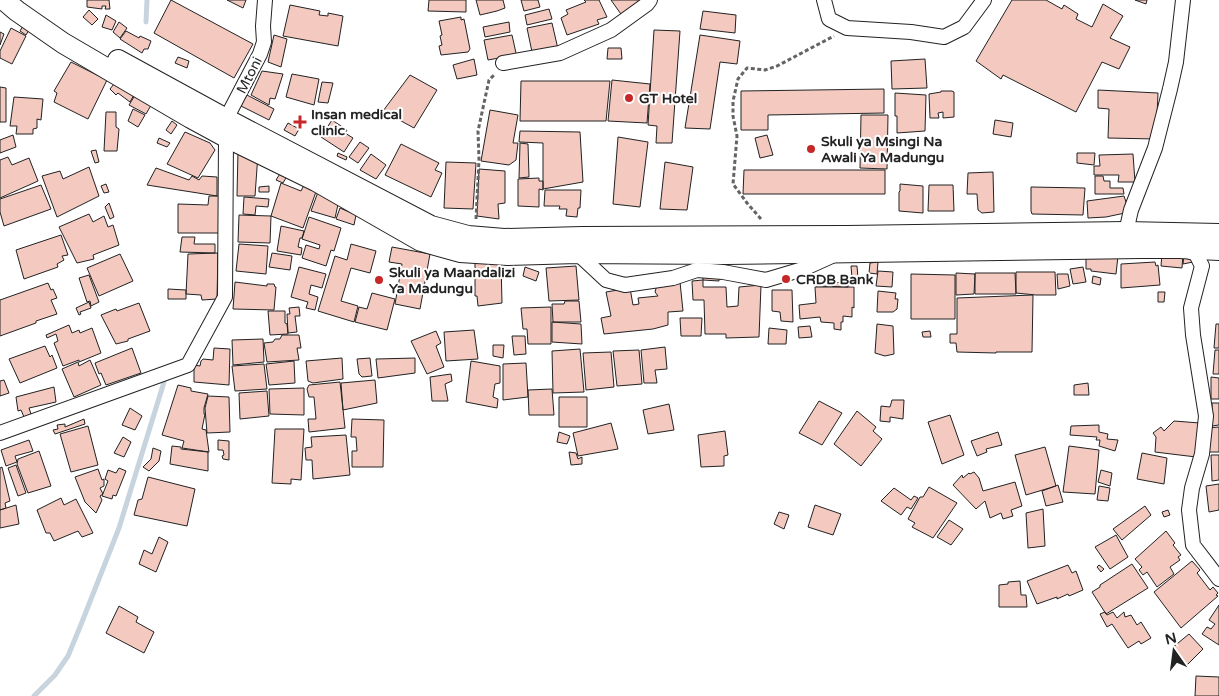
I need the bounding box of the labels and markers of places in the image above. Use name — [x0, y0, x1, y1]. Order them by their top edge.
place label: GT Hotel — [639, 90, 697, 107]
marker: GT Hotel — [623, 92, 635, 104]
place label: Insan medical clinic — [311, 106, 402, 139]
marker: Insan medical clinic — [293, 115, 307, 129]
place label: Skuli ya Msingi Na Awali Ya Madungu — [821, 133, 944, 166]
marker: Skuli ya Msingi Na Awali Ya Madungu — [805, 143, 817, 155]
place label: Skuli ya Maandalizi Ya Madungu — [389, 264, 515, 297]
place label: CRDB Bank — [796, 271, 874, 288]
marker: CRDB Bank — [780, 273, 792, 285]
marker: Skuli ya Maandalizi Ya Madungu — [373, 274, 385, 286]

